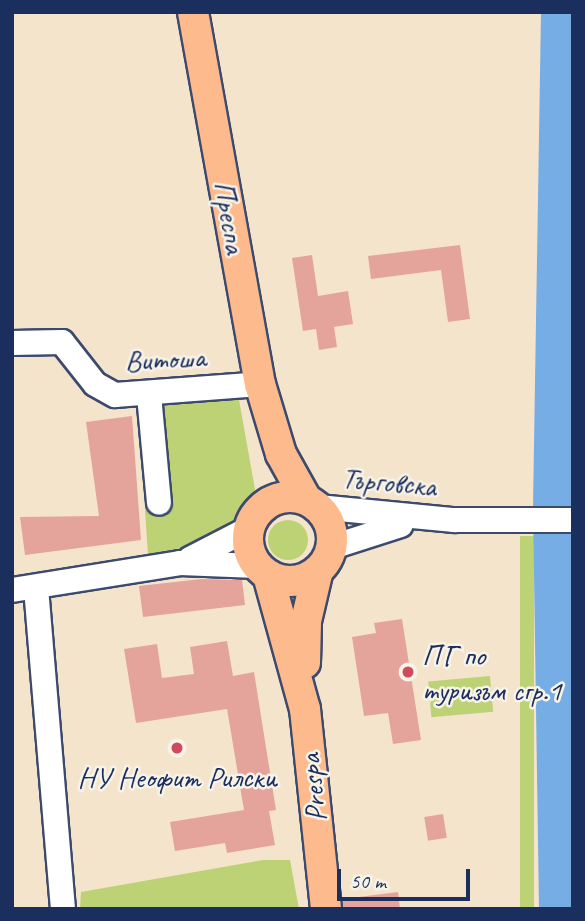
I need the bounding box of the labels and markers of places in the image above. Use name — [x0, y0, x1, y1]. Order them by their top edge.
place label: ПГ по туризъм сгр.1 — [422, 637, 562, 708]
marker: ПГ по туризъм сгр.1 — [400, 664, 416, 680]
marker: НУ Неофит Рилски — [169, 740, 185, 756]
place label: НУ Неофит Рилски — [77, 759, 277, 795]

